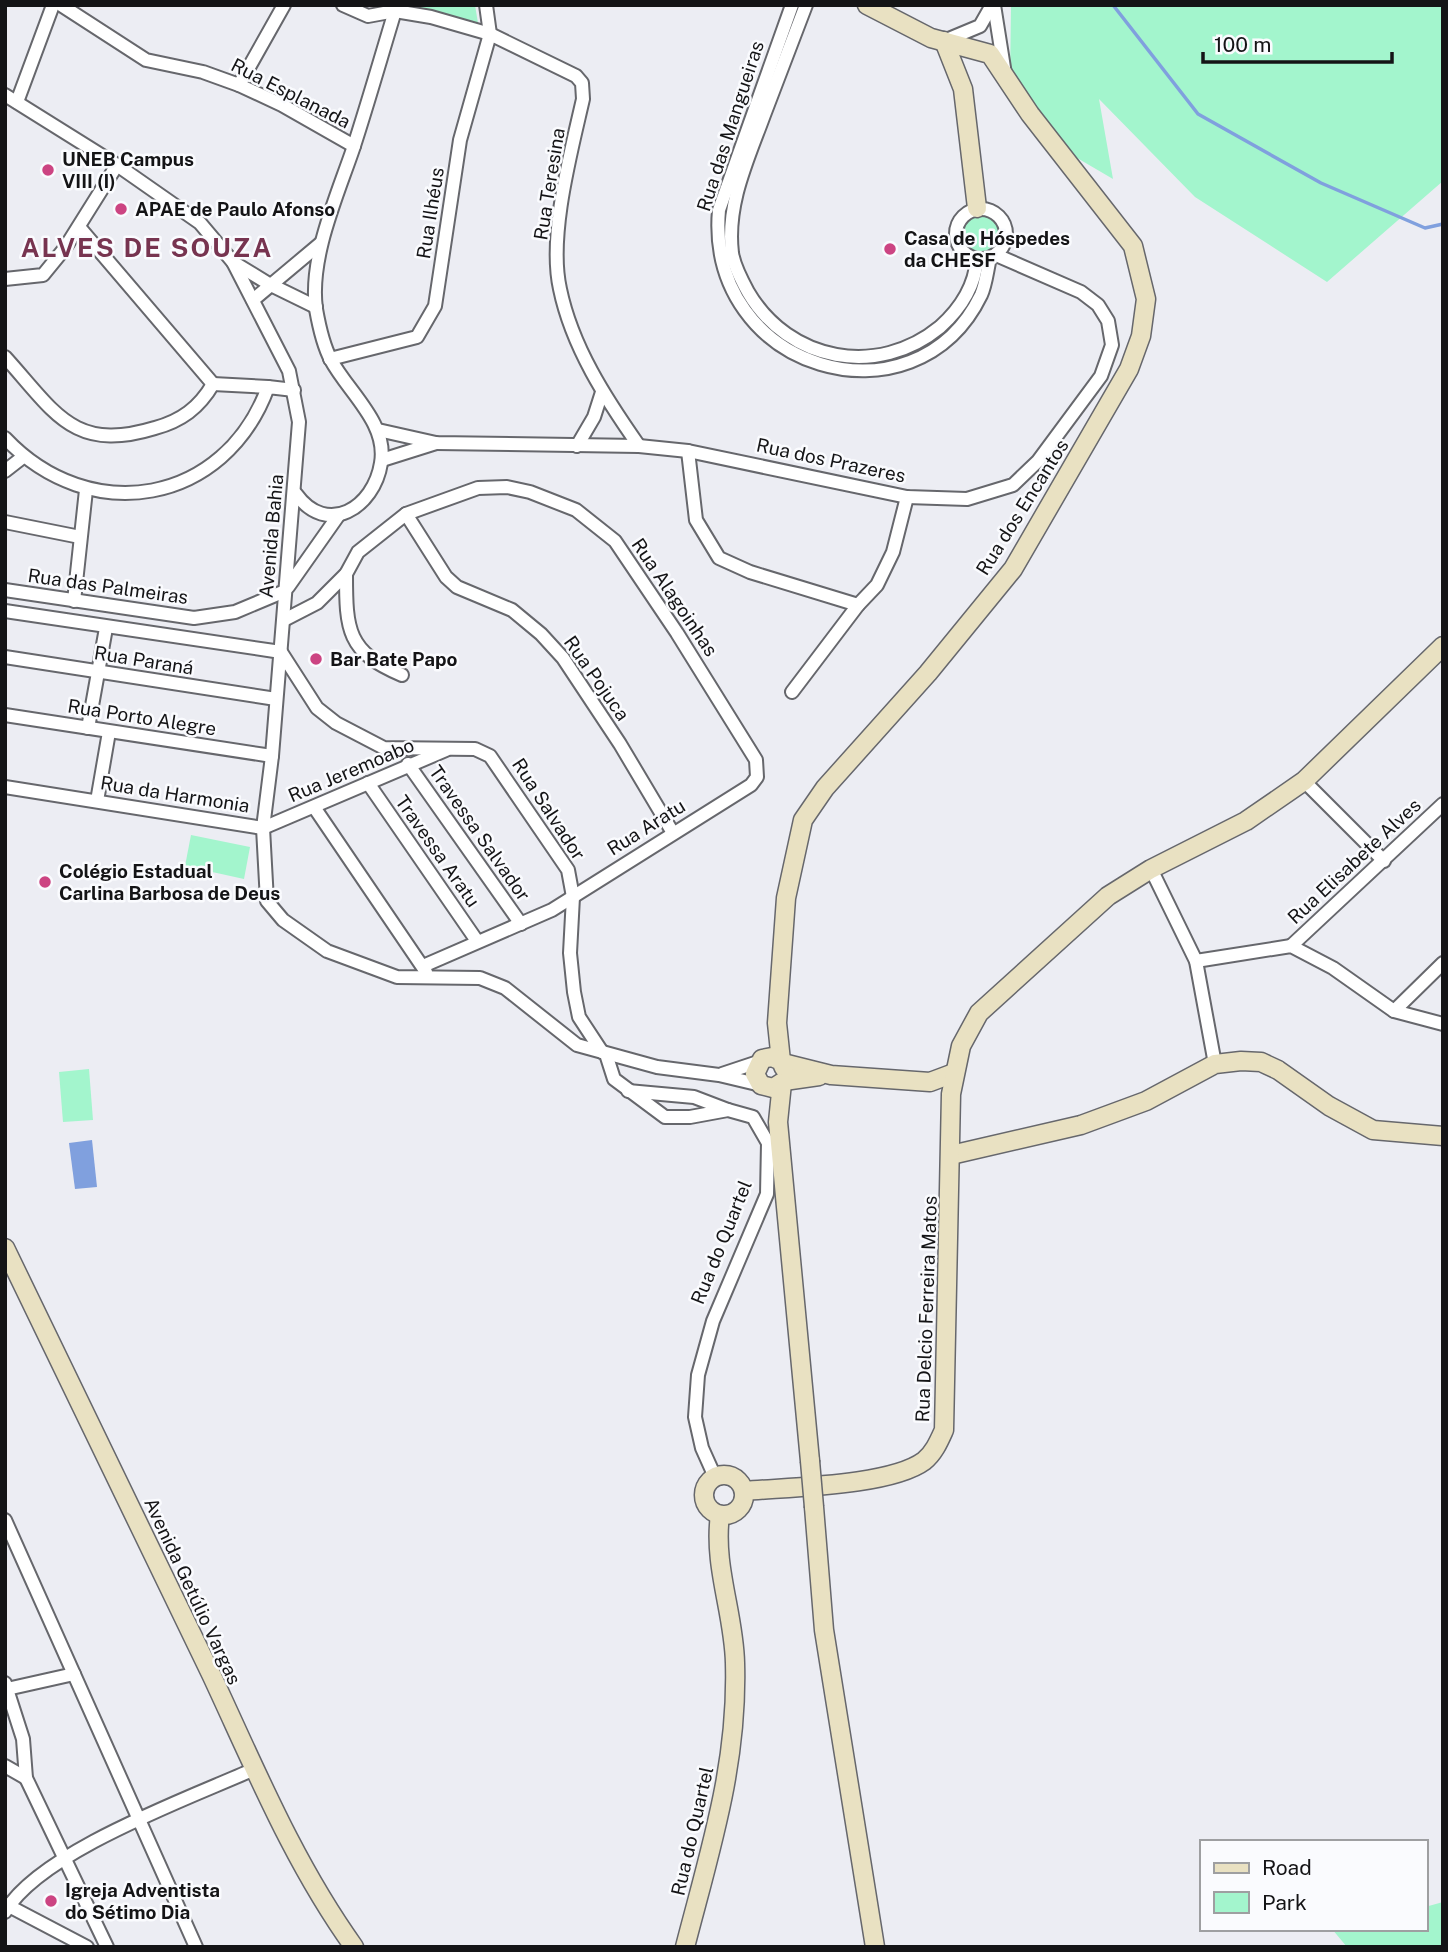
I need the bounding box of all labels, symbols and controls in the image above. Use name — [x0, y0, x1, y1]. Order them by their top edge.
scale bar — [1203, 21, 1392, 65]
text: 100 m — [1214, 32, 1271, 57]
street label: Rua das Mangueiras — [692, 38, 768, 214]
street label: Rua Esplanada — [228, 54, 354, 132]
street label: Rua Teresina — [529, 126, 569, 242]
place label: UNEB Campus VIII (I) — [62, 148, 194, 192]
marker: UNEB Campus VIII (I) — [40, 162, 56, 178]
street label: Rua Ilhéus — [412, 166, 448, 260]
place label: APAE de Paulo Afonso — [135, 198, 335, 220]
marker: APAE de Paulo Afonso — [113, 201, 129, 217]
place label: Casa de Hóspedes da CHESF — [904, 227, 1070, 271]
district label: ALVES DE SOUZA — [21, 232, 273, 263]
marker: Casa de Hóspedes da CHESF — [882, 241, 898, 257]
street label: Rua dos Prazeres — [754, 433, 908, 487]
street label: Rua dos Encantos — [971, 435, 1073, 579]
street label: Avenida Bahia — [255, 473, 287, 599]
street label: Rua Alagoinhas — [627, 534, 723, 660]
street label: Rua das Palmeiras — [26, 564, 190, 608]
street label: Rua Pojuca — [560, 631, 634, 725]
street label: Rua Paraná — [93, 641, 195, 679]
place label: Bar Bate Papo — [330, 648, 458, 670]
marker: Bar Bate Papo — [308, 651, 324, 667]
street label: Rua Porto Alegre — [66, 694, 218, 740]
street label: Rua Jeremoabo — [285, 734, 417, 806]
street label: Rua Salvador — [508, 754, 590, 864]
street label: Travessa Salvador — [425, 761, 535, 905]
street label: Rua da Harmonia — [99, 771, 251, 817]
street label: Travessa Aratu — [391, 791, 485, 911]
street label: Rua Aratu — [603, 794, 689, 860]
street label: Rua Elisabete Alves — [1283, 794, 1425, 928]
place label: Colégio Estadual Carlina Barbosa de Deus — [59, 860, 280, 904]
marker: Colégio Estadual Carlina Barbosa de Deus — [37, 874, 53, 890]
street label: Rua do Quartel — [686, 1177, 756, 1307]
street label: Rua Delcio Ferreira Matos — [911, 1195, 941, 1423]
street label: Avenida Getúlio Vargas — [140, 1494, 246, 1688]
street label: Rua do Quartel — [666, 1764, 718, 1898]
legend — [1200, 1840, 1427, 1931]
text: Road — [1262, 1855, 1312, 1880]
place label: Igreja Adventista do Sétimo Dia — [65, 1879, 220, 1923]
text: Park — [1262, 1890, 1307, 1915]
marker: Igreja Adventista do Sétimo Dia — [43, 1893, 59, 1909]

